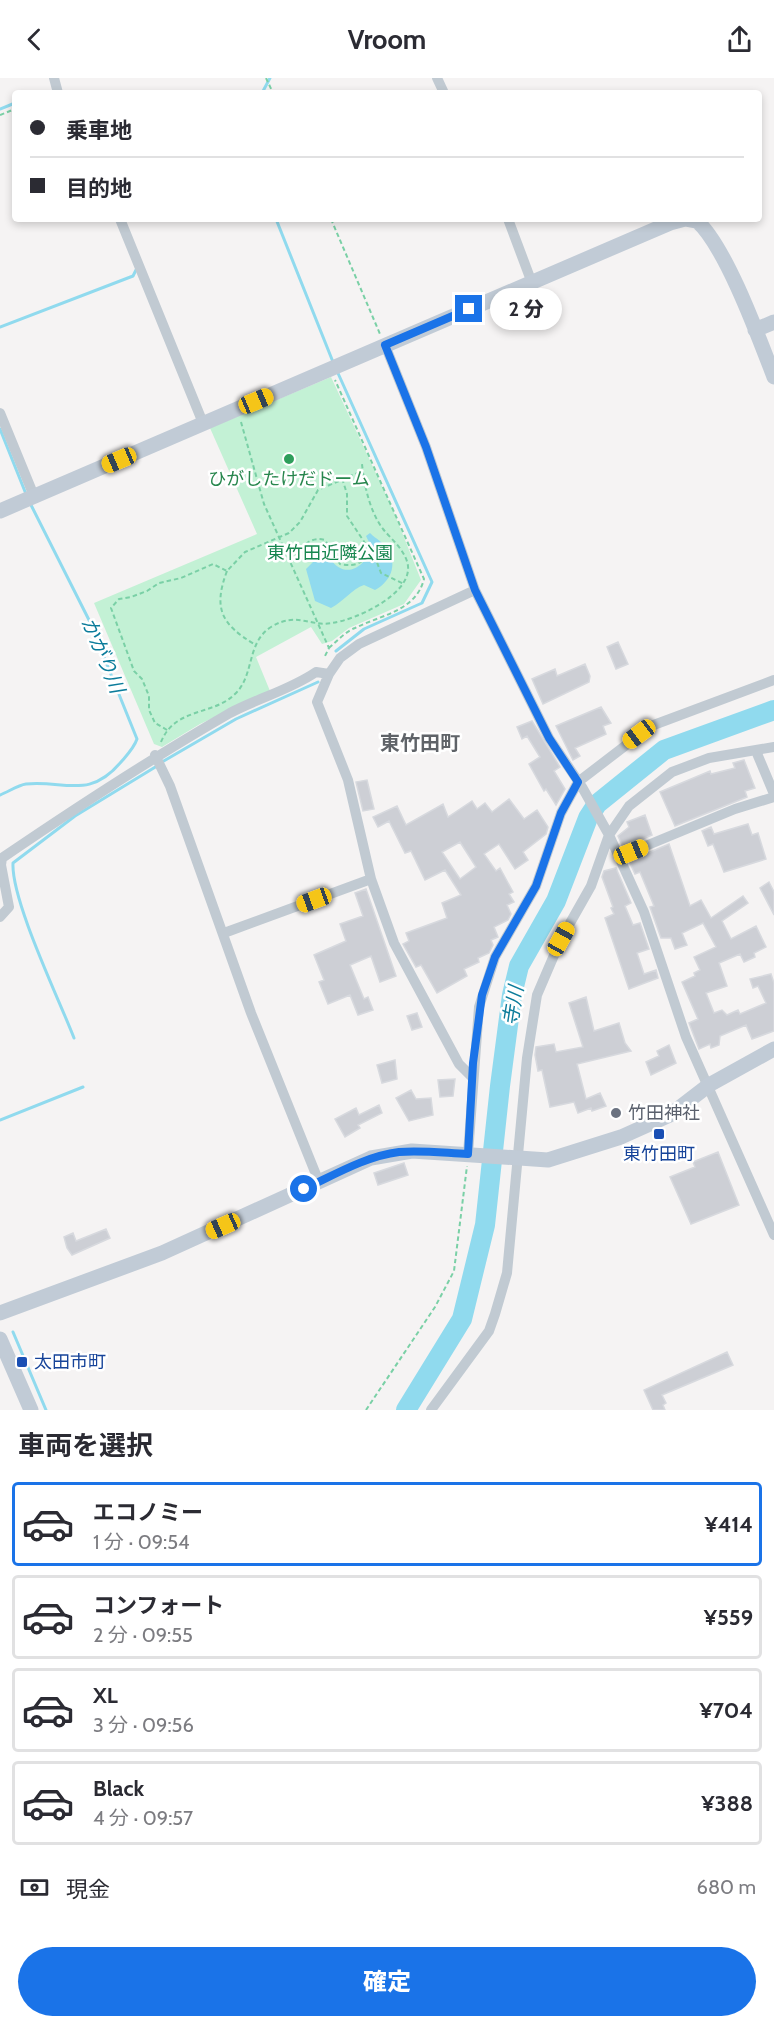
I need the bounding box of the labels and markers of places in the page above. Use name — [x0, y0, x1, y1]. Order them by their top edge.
marker: ひがしたけだドーム — [282, 452, 296, 466]
place label: ひがしたけだドーム — [208, 468, 370, 490]
place label: 竹田神社 — [628, 1102, 700, 1124]
marker: 竹田神社 — [609, 1106, 623, 1120]
marker: 東竹田町 — [652, 1127, 666, 1141]
place label: 東竹田町 — [623, 1143, 695, 1165]
place label: 太田市町 — [34, 1351, 106, 1373]
marker: 太田市町 — [15, 1355, 29, 1369]

